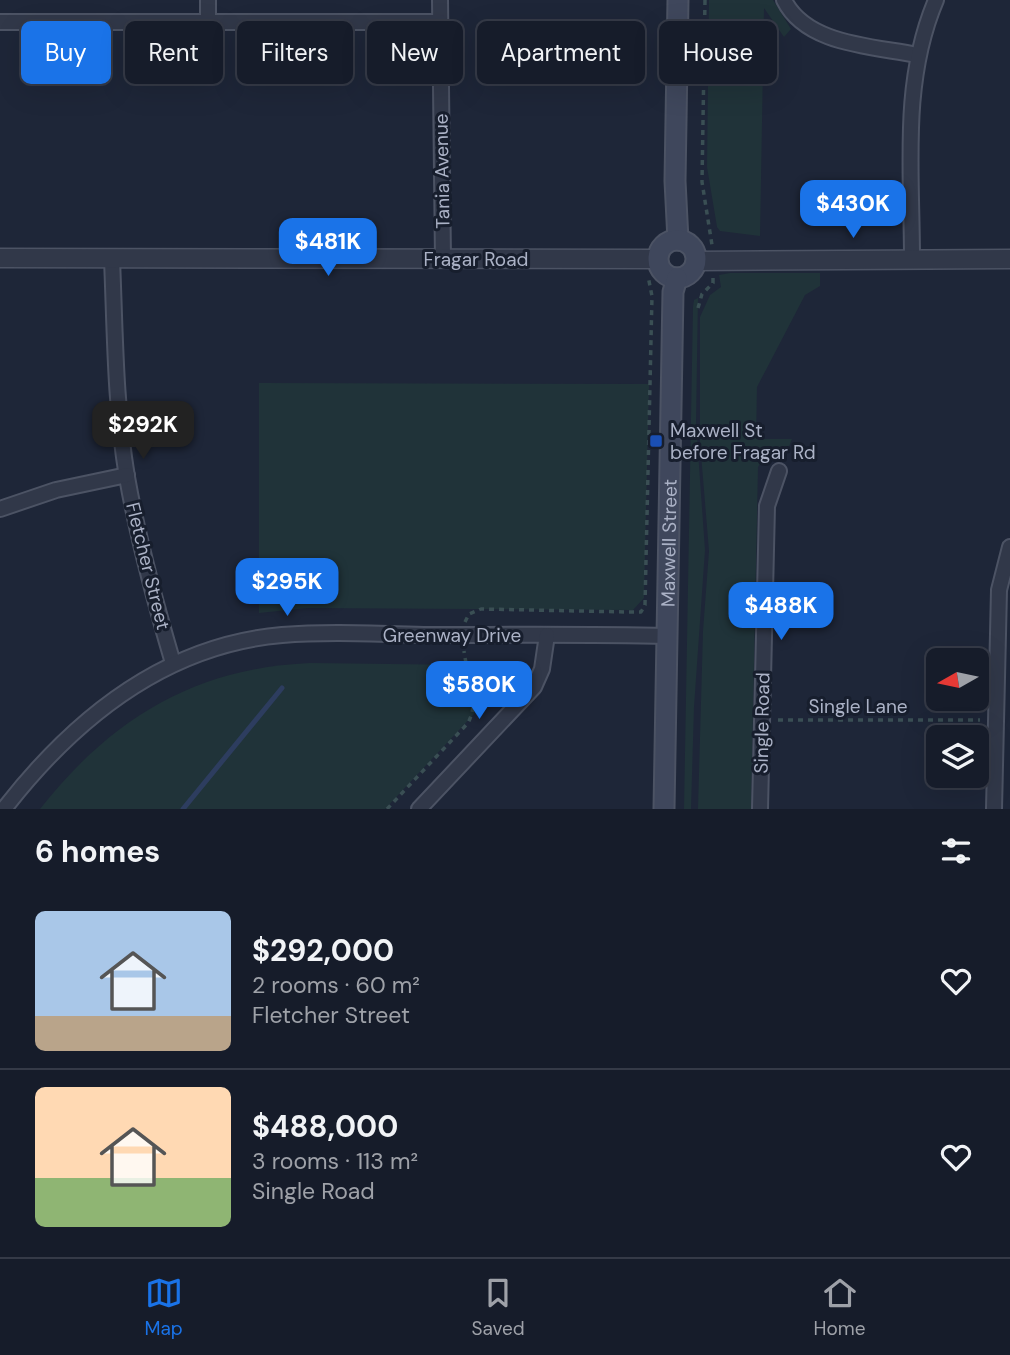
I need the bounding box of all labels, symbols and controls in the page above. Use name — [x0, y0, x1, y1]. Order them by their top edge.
chip: Buy — [21, 21, 111, 84]
chip: Rent — [125, 21, 223, 84]
chip: Filters — [237, 21, 353, 84]
chip: New — [367, 21, 463, 84]
chip: Apartment — [477, 21, 645, 84]
chip: House — [659, 21, 777, 84]
street label: Tania Avenue — [428, 113, 456, 229]
pin: $430K — [804, 180, 902, 240]
text: $430K — [816, 188, 890, 218]
pin: $481K — [279, 218, 377, 278]
text: $481K — [295, 226, 361, 256]
street label: Fragar Road — [424, 247, 528, 272]
pin: $292K — [94, 402, 192, 461]
text: $292K — [108, 409, 178, 439]
place label: Maxwell St before Fragar Rd — [670, 418, 816, 465]
marker: Maxwell St before Fragar Rd — [648, 433, 664, 449]
street label: Maxwell Street — [655, 479, 682, 607]
street label: Fletcher Street — [120, 500, 176, 632]
pin: $295K — [238, 558, 336, 618]
text: $295K — [252, 566, 323, 596]
pin: $488K — [732, 582, 830, 642]
text: $488K — [745, 590, 817, 620]
street label: Greenway Drive — [383, 623, 521, 648]
north arrow — [926, 648, 989, 710]
map controls — [926, 648, 989, 788]
pin: $580K — [430, 662, 528, 721]
text: $580K — [442, 669, 516, 699]
street label: Single Road — [749, 672, 775, 774]
street label: Single Lane — [808, 694, 908, 719]
button: layers — [926, 725, 989, 788]
text: 6 homes — [35, 832, 160, 871]
icon: filters — [937, 832, 975, 870]
text: $292,000 — [252, 931, 394, 970]
icon: home — [91, 939, 175, 1023]
icon: heart — [937, 962, 975, 1000]
text: 2 rooms · 60 m² — [252, 970, 420, 1000]
text: Fletcher Street — [252, 1000, 410, 1030]
text: $488,000 — [252, 1107, 398, 1146]
icon: home — [91, 1115, 175, 1199]
icon: heart — [937, 1138, 975, 1176]
text: 3 rooms · 113 m² — [252, 1146, 418, 1176]
text: Single Road — [252, 1176, 375, 1206]
tab: Map — [144, 1274, 183, 1341]
tab: Saved — [472, 1274, 525, 1341]
tab: Home — [814, 1274, 866, 1341]

